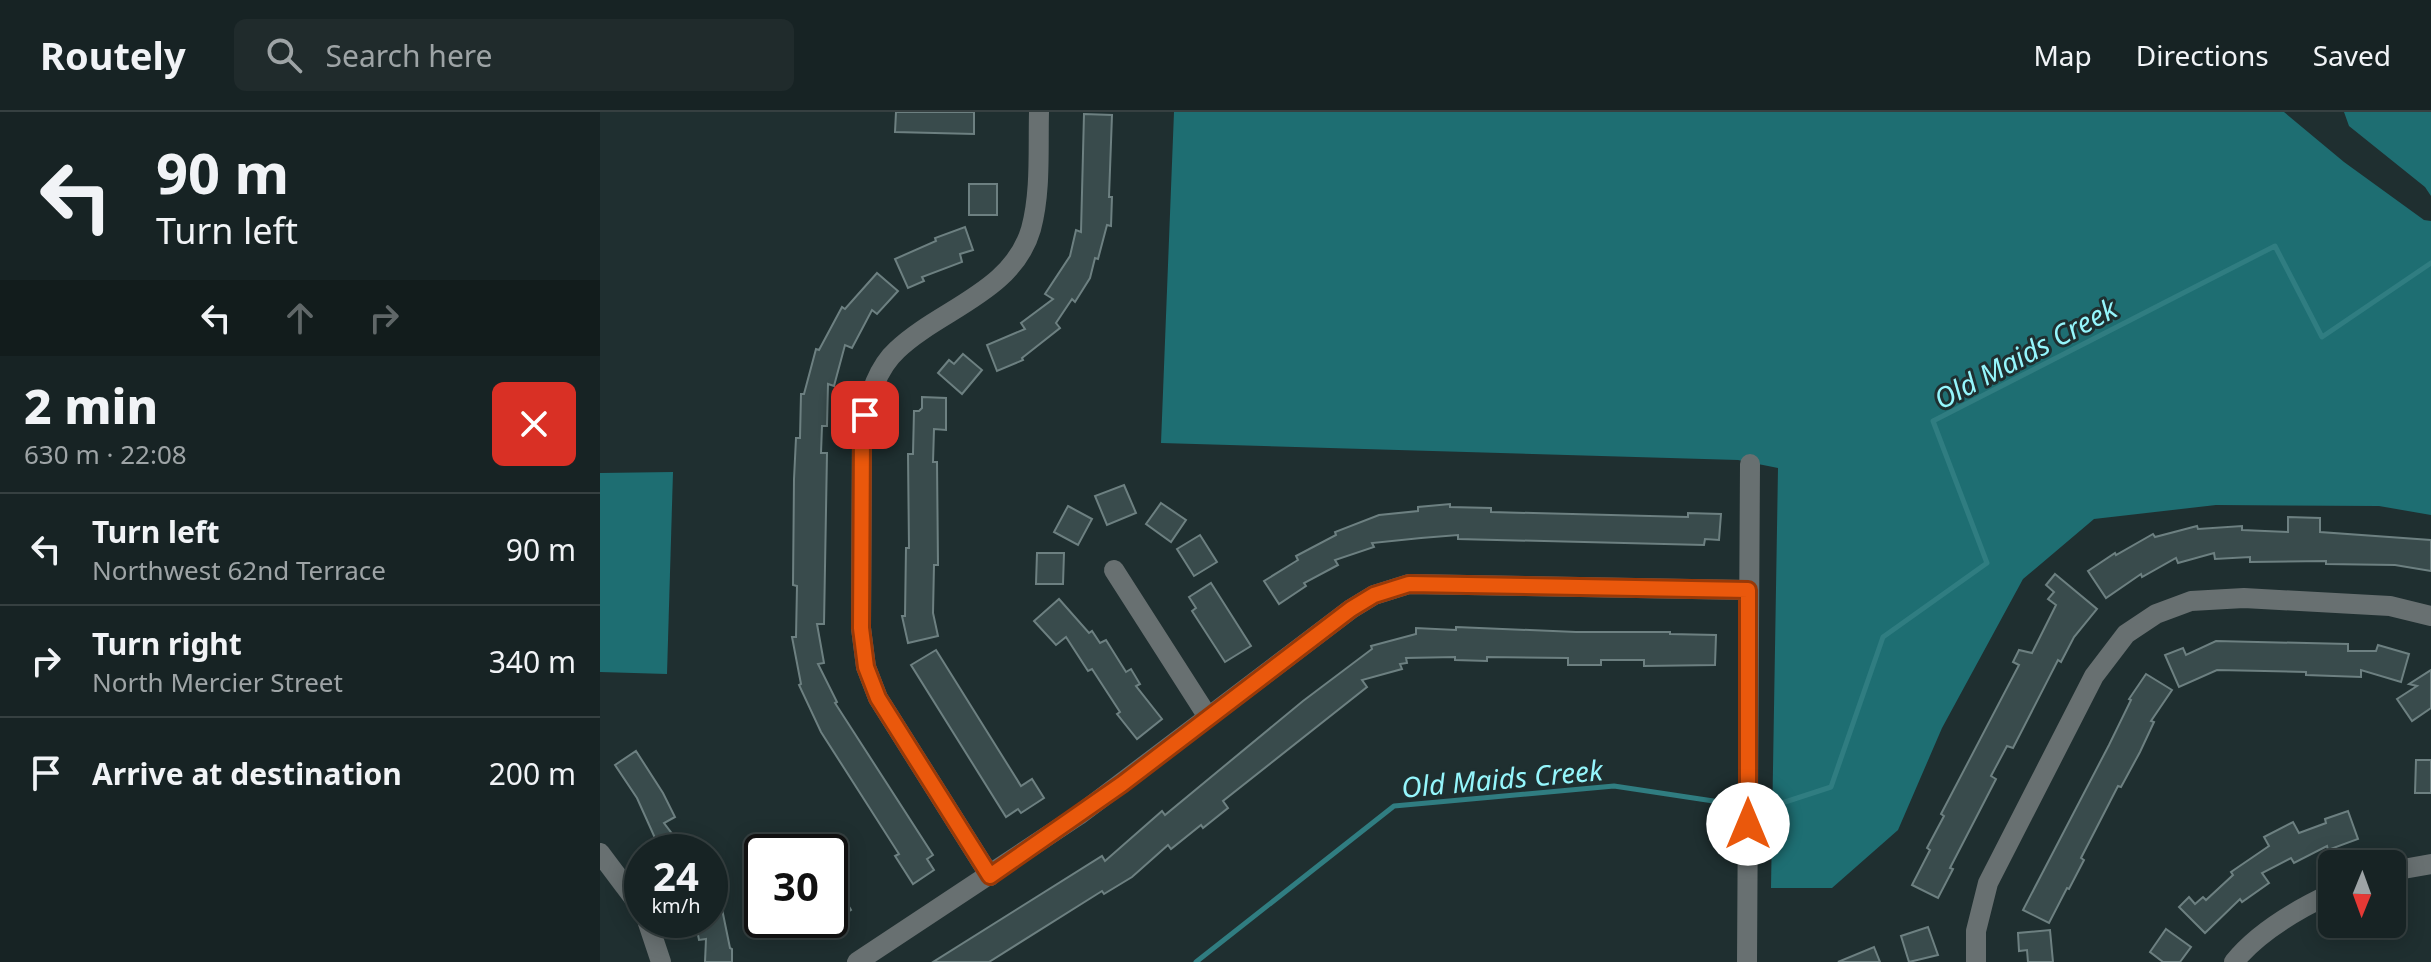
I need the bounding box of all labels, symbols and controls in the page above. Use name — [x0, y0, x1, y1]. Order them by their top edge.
search box — [234, 19, 794, 91]
text: Routely — [40, 29, 186, 81]
icon: search — [262, 33, 306, 77]
text: Search here — [326, 35, 493, 76]
text: Map — [2033, 36, 2092, 74]
text: Directions — [2136, 36, 2269, 74]
text: Saved — [2313, 36, 2391, 74]
text: 90 m — [156, 134, 289, 210]
icon: left — [24, 144, 128, 248]
text: Turn left — [156, 206, 298, 255]
water label: Old Maids Creek — [1927, 288, 2124, 417]
icon: left — [194, 296, 238, 340]
icon: ahead — [278, 296, 322, 340]
icon: right — [362, 296, 406, 340]
text: 2 min — [24, 373, 158, 438]
pin — [831, 381, 899, 449]
button: close — [492, 382, 576, 466]
icon: arrive — [843, 393, 887, 437]
text: 630 m · 22:08 — [24, 436, 187, 472]
text: Turn left — [92, 511, 220, 552]
icon: left — [24, 527, 68, 571]
text: 90 m — [506, 529, 576, 570]
text: Northwest 62nd Terrace — [92, 552, 386, 588]
text: Turn right — [92, 623, 242, 664]
icon: right — [24, 639, 68, 683]
text: 340 m — [489, 641, 576, 682]
text: North Mercier Street — [92, 664, 343, 700]
water label: Old Maids Creek — [1400, 750, 1605, 806]
icon: arrive — [24, 751, 68, 795]
text: Arrive at destination — [92, 753, 402, 794]
text: 200 m — [489, 753, 576, 794]
position arrow — [1706, 782, 1790, 866]
speed limit sign: 30 — [744, 834, 848, 938]
text: 24 — [653, 848, 699, 903]
north arrow — [2318, 850, 2406, 938]
map controls — [2318, 850, 2406, 938]
text: km/h — [651, 892, 701, 919]

